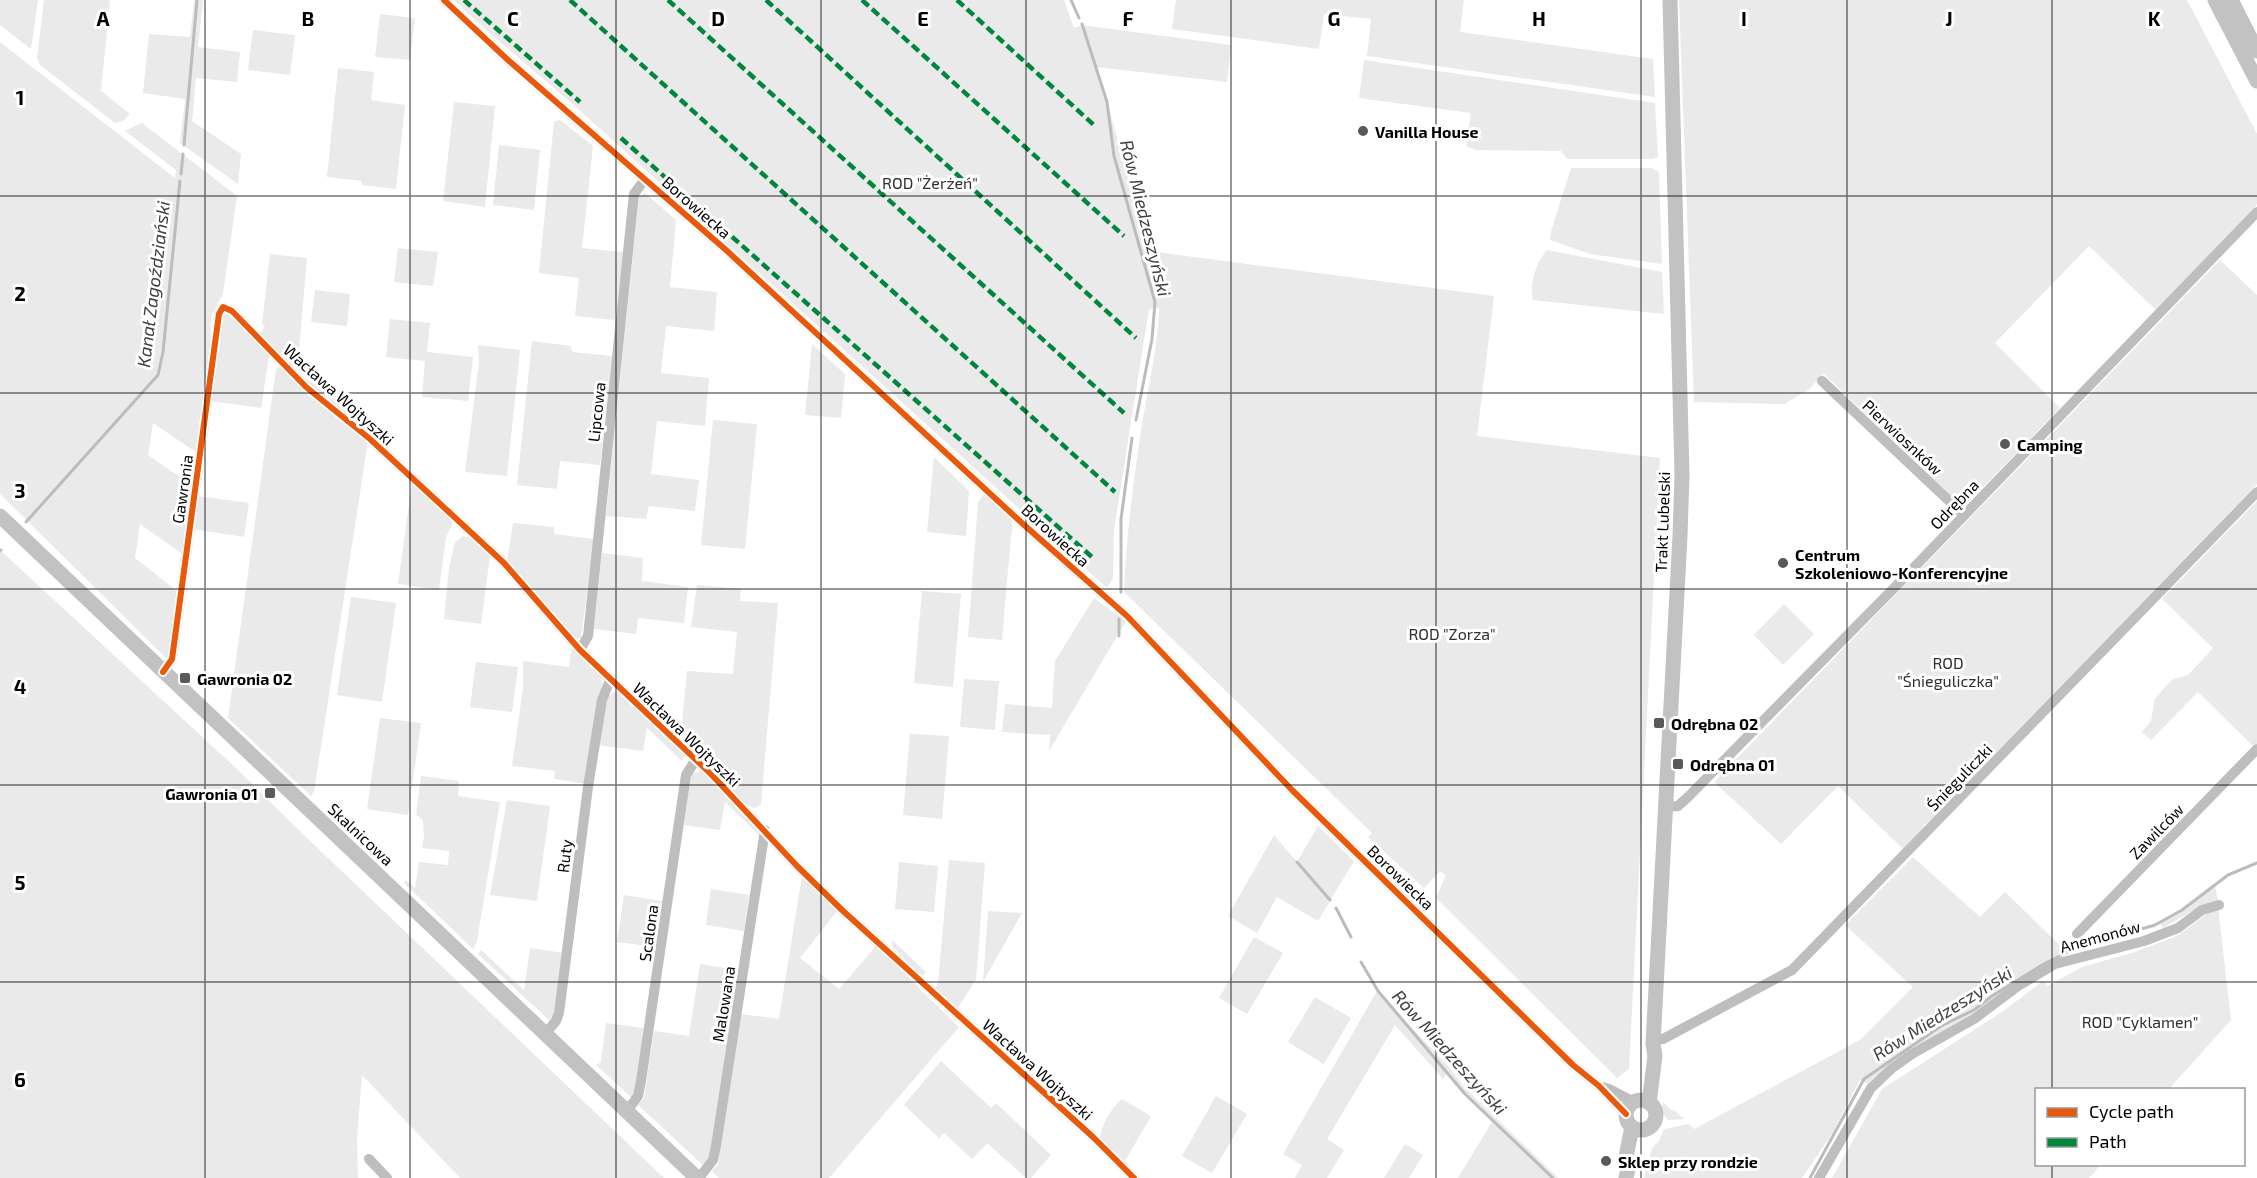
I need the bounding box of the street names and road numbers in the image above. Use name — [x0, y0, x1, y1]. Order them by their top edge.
street label: Borowiecka — [659, 172, 735, 242]
street label: Wacława Wojtyszki — [279, 339, 398, 449]
street label: Lipcowa — [583, 381, 609, 443]
street label: Pierwiosnków — [1859, 395, 1947, 479]
street label: Gawronia — [168, 453, 196, 525]
street label: Trakt Lubelski — [1651, 471, 1673, 573]
street label: Odrębna — [1926, 475, 1982, 533]
street label: Borowiecka — [1018, 500, 1094, 570]
street label: Wacława Wojtyszki — [629, 678, 745, 791]
street label: Śnieguliczki — [1922, 740, 1996, 814]
street label: Skalnicowa — [324, 799, 398, 869]
street label: Zawilców — [2125, 799, 2187, 863]
street label: Ruty — [553, 838, 576, 874]
street label: Borowiecka — [1364, 841, 1438, 913]
street label: Scalona — [635, 903, 661, 963]
street label: Anemonów — [2058, 916, 2142, 956]
street label: Malowana — [708, 965, 738, 1043]
street label: Wacława Wojtyszki — [978, 1014, 1097, 1124]

